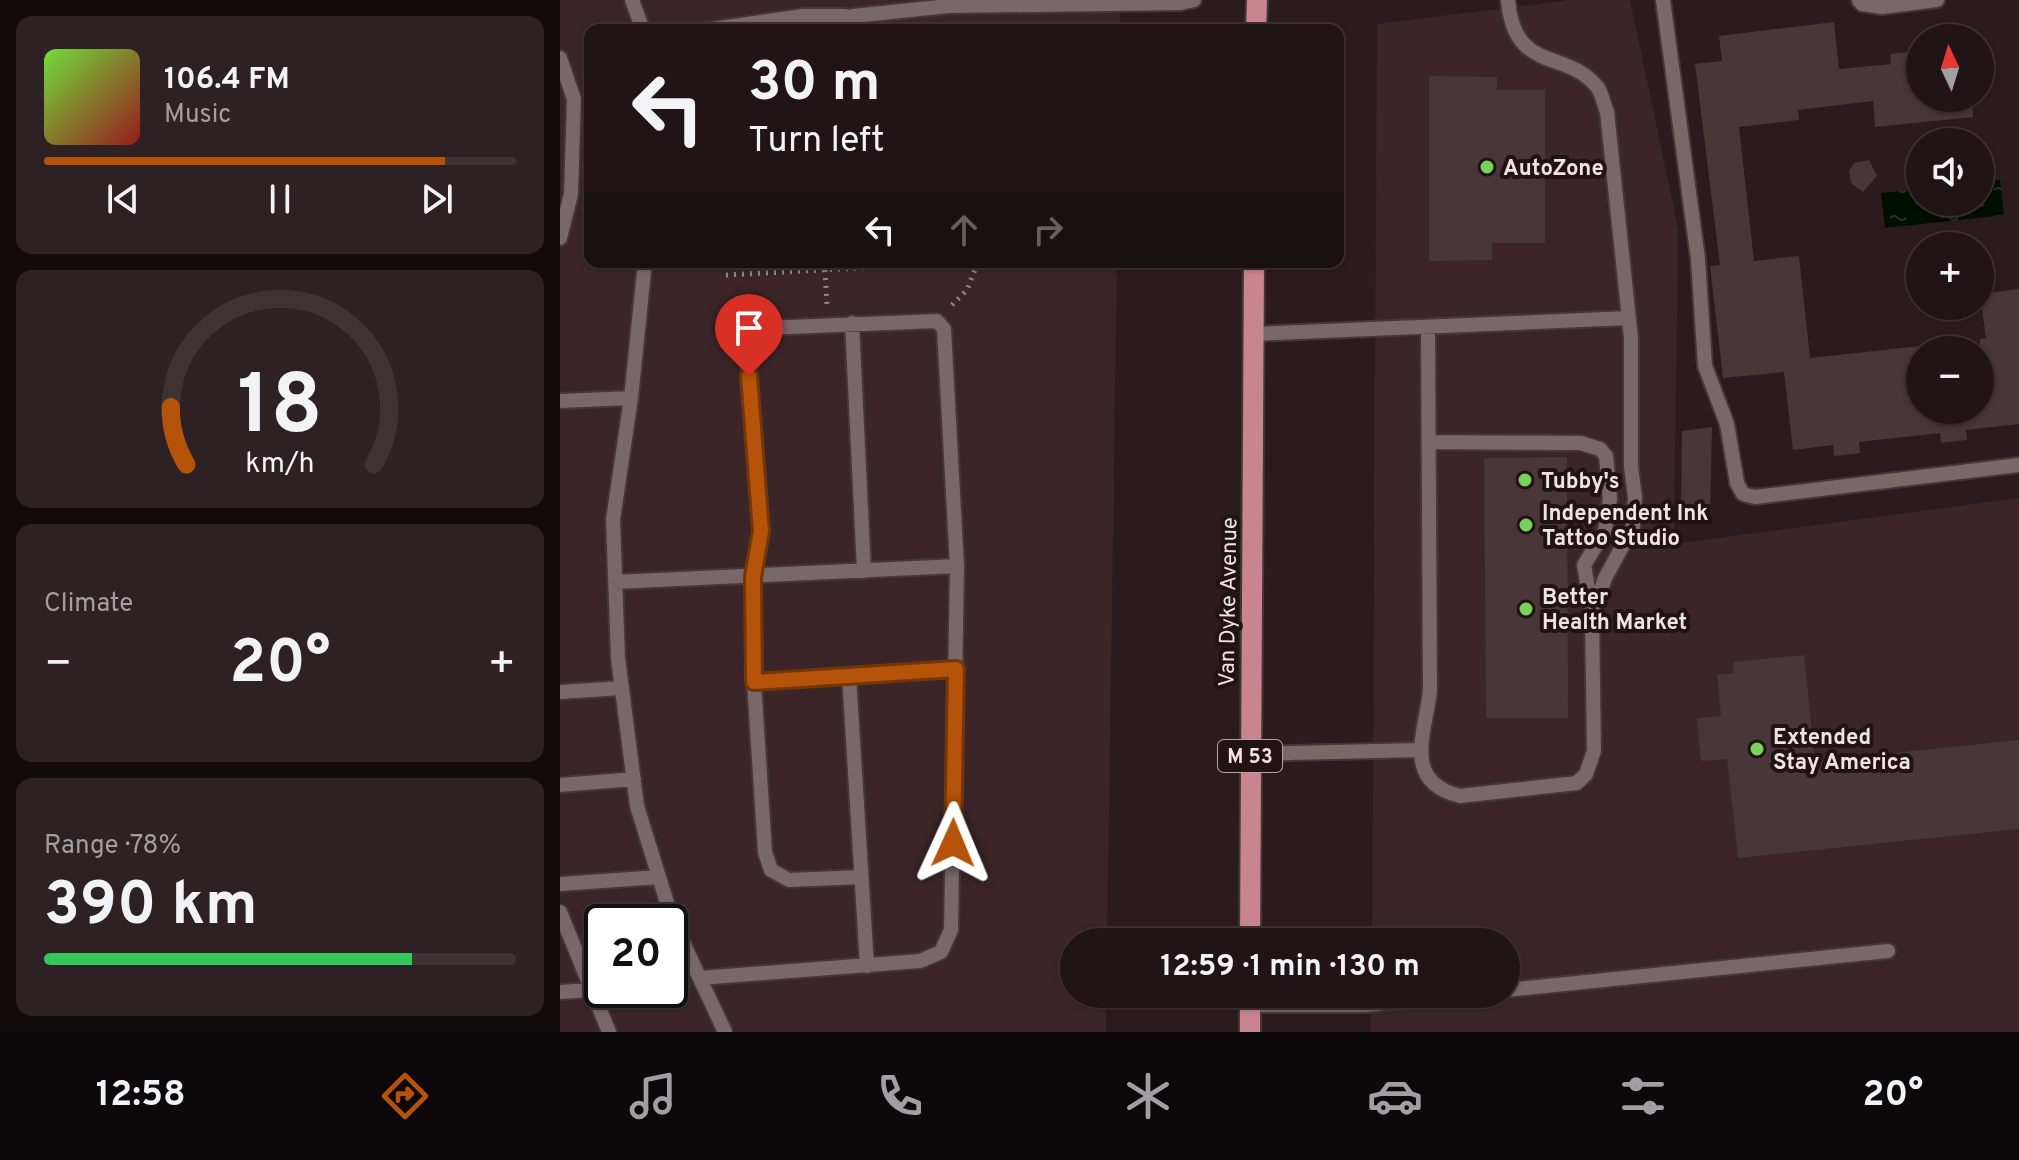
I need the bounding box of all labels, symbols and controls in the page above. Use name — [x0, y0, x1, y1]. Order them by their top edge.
north arrow — [1906, 24, 1994, 112]
map controls — [1906, 24, 1994, 424]
text: 30 m — [748, 50, 881, 120]
icon: left — [616, 56, 720, 160]
text: 106.4 FM — [164, 62, 290, 99]
text: Music — [164, 99, 231, 132]
text: Turn left — [748, 119, 885, 165]
button: sound — [1906, 128, 1994, 216]
place label: AutoZone — [1503, 156, 1604, 183]
marker: AutoZone — [1478, 158, 1496, 176]
icon: previous — [101, 177, 145, 221]
icon: pause — [258, 177, 302, 221]
icon: next — [415, 177, 459, 221]
icon: left — [858, 208, 902, 252]
icon: ahead — [942, 208, 986, 252]
icon: right — [1026, 208, 1070, 252]
button: + — [1906, 232, 1994, 320]
pin — [715, 294, 783, 376]
icon: arrive — [727, 306, 771, 350]
button: − — [1906, 336, 1994, 424]
text: 18 — [237, 358, 323, 463]
text: km/h — [245, 447, 315, 483]
place label: Tubby's — [1541, 469, 1620, 496]
marker: Tubby's — [1516, 471, 1534, 489]
place label: Independent Ink Tattoo Studio — [1542, 501, 1709, 553]
marker: Independent Ink Tattoo Studio — [1517, 516, 1535, 534]
street label: Van Dyke Avenue — [1215, 517, 1244, 687]
place label: Better Health Market — [1542, 585, 1687, 637]
text: Climate — [44, 588, 133, 621]
marker: Better Health Market — [1517, 600, 1535, 618]
text: 20° — [229, 628, 331, 704]
text: − — [44, 638, 72, 694]
text: + — [488, 638, 516, 694]
place label: Extended Stay America — [1773, 725, 1911, 777]
road number: M 53 — [1218, 740, 1282, 772]
marker: Extended Stay America — [1748, 740, 1766, 758]
position arrow — [911, 801, 995, 885]
text: Range · 78% — [44, 830, 181, 863]
text: 390 km — [44, 870, 258, 946]
speed limit sign: 20 — [584, 904, 688, 1008]
text: 12:59 · 1 min · 130 m — [1160, 949, 1420, 986]
icon: directions — [377, 1068, 433, 1124]
icon: music — [625, 1068, 681, 1124]
icon: phone — [872, 1068, 928, 1124]
icon: climate — [1120, 1068, 1176, 1124]
icon: car — [1367, 1068, 1423, 1124]
icon: filters — [1615, 1068, 1671, 1124]
text: 12:58 — [96, 1073, 186, 1119]
text: 20° — [1863, 1073, 1923, 1119]

